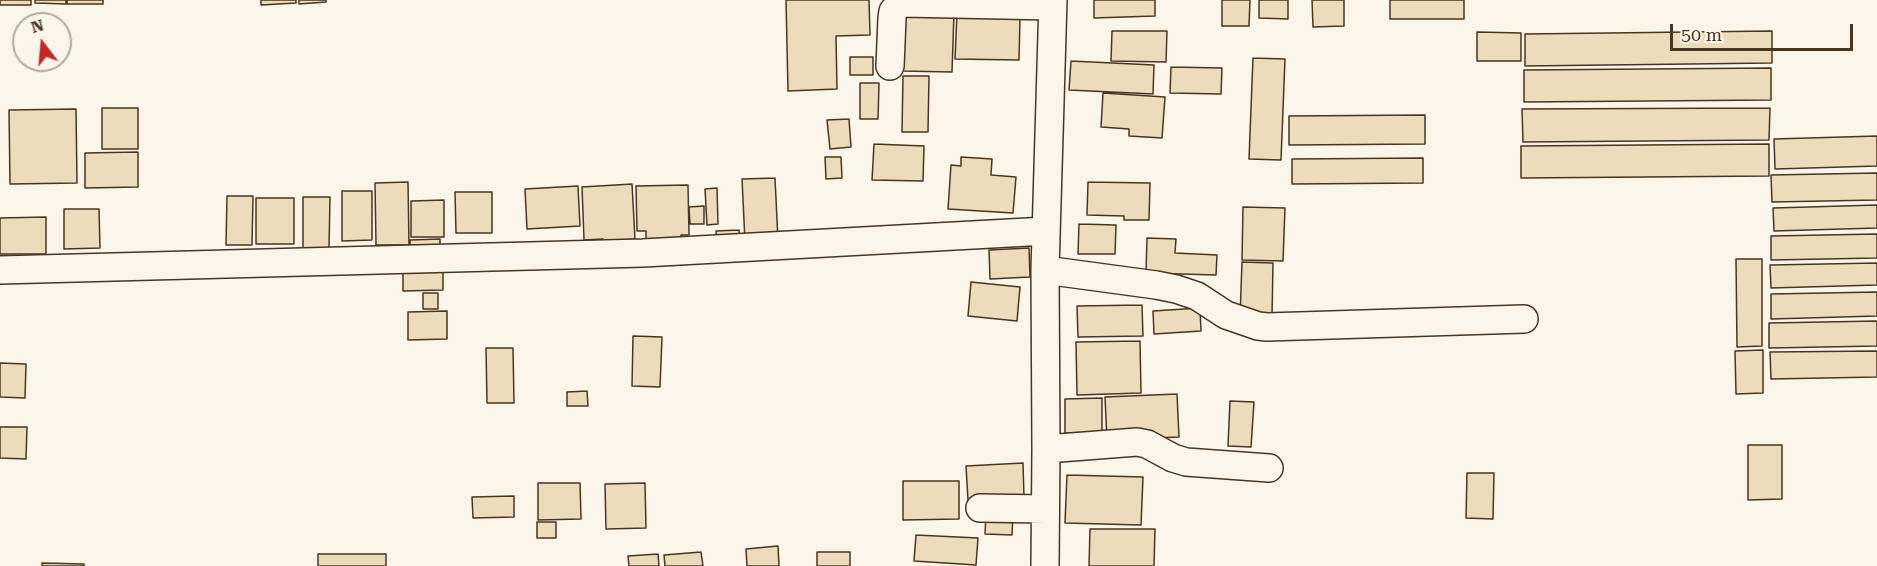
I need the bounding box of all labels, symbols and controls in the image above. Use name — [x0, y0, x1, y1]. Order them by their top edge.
north arrow — [12, 12, 72, 72]
scale bar — [1673, 12, 1856, 50]
text: N — [29, 15, 46, 37]
text: 50 m — [1681, 24, 1722, 45]

